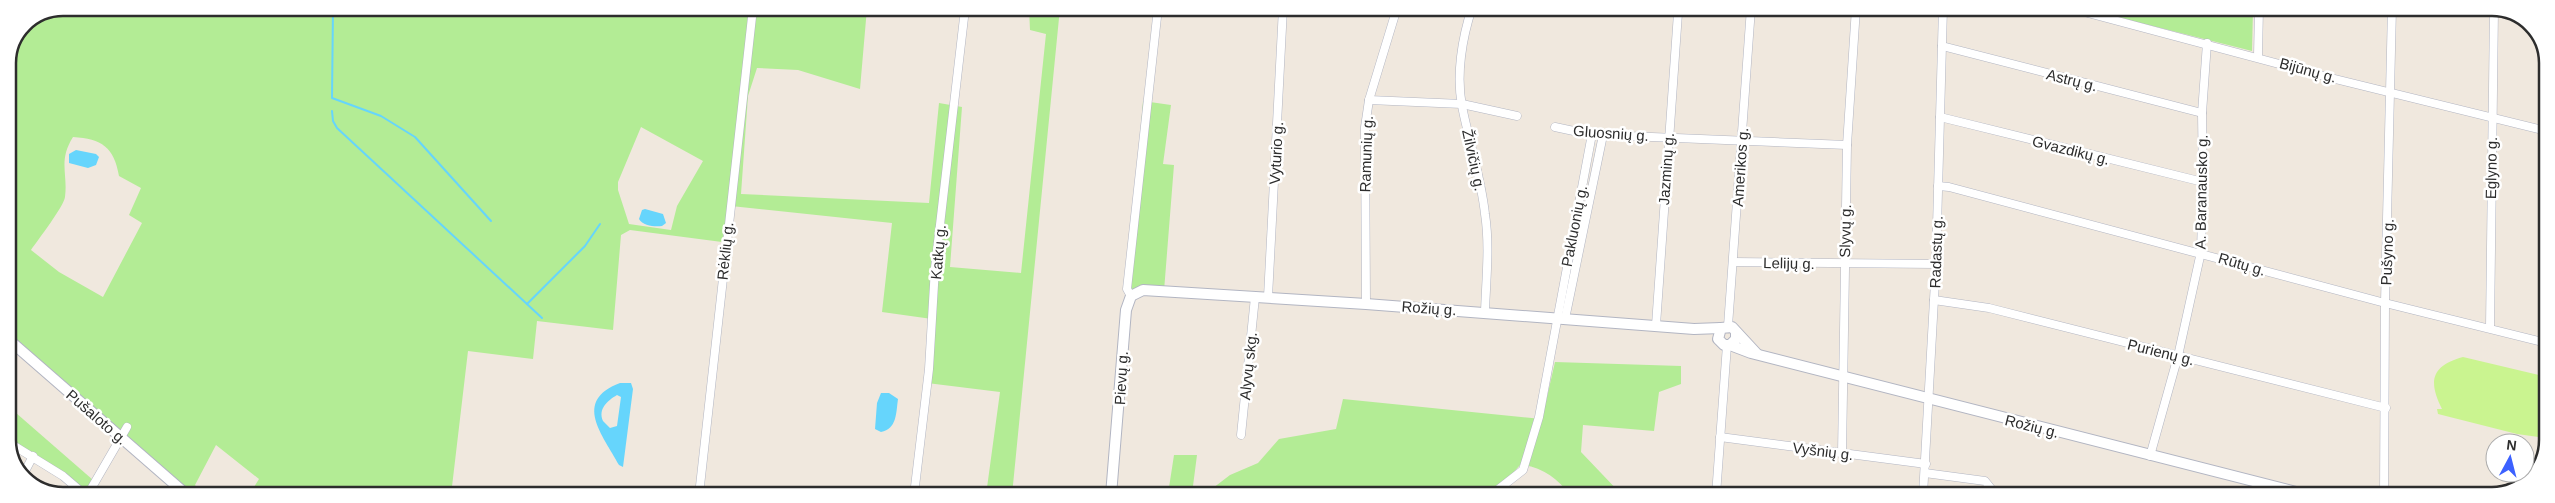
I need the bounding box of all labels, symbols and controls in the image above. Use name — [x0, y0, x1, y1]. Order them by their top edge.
street label: Bijūnų g. — [2278, 54, 2338, 86]
street label: Astrų g. — [2045, 66, 2099, 94]
street label: Ramunių g. — [1356, 115, 1376, 193]
street label: Vyturio g. — [1266, 121, 1286, 185]
street label: Gluosnių g. — [1573, 122, 1649, 144]
street label: Amerikos g. — [1729, 127, 1751, 207]
street label: Žilvičių g. — [1459, 128, 1489, 192]
street label: Jazminų g. — [1655, 132, 1677, 206]
street label: Gvazdikų g. — [2031, 132, 2111, 168]
street label: A. Baranausko g. — [2191, 134, 2211, 250]
street label: Eglyno g. — [2482, 137, 2500, 199]
street label: Pakluonių g. — [1558, 184, 1590, 268]
street label: Slyvų g. — [1836, 204, 1854, 258]
street label: Radastų g. — [1926, 215, 1946, 289]
street label: Pušyno g. — [2377, 218, 2397, 286]
street label: Rėklių g. — [713, 221, 737, 281]
street label: Katkų g. — [927, 224, 949, 280]
street label: Rūtų g. — [2216, 249, 2268, 279]
street label: Lelijų g. — [1763, 254, 1815, 272]
street label: Rožių g. — [1401, 298, 1457, 318]
street label: Alyvų skg. — [1236, 331, 1260, 401]
street label: Purienų g. — [2126, 335, 2196, 369]
street label: Pievų g. — [1111, 350, 1131, 406]
street label: Pušaloto g. — [63, 386, 131, 448]
street label: Rožių g. — [2003, 411, 2061, 441]
north arrow — [2485, 433, 2535, 483]
text: N — [2506, 437, 2518, 454]
street label: Vyšnių g. — [1792, 439, 1854, 463]

